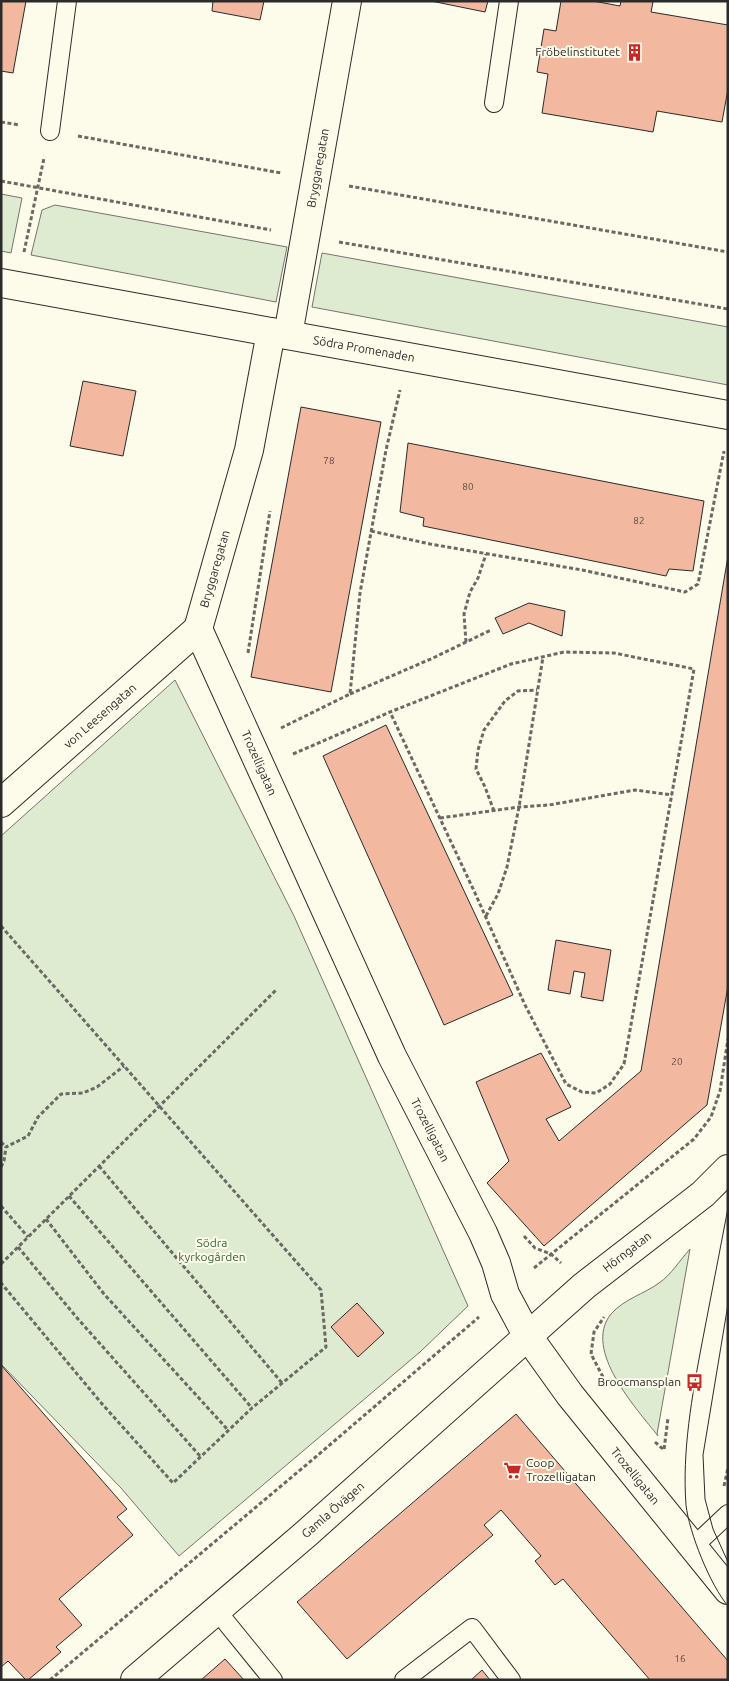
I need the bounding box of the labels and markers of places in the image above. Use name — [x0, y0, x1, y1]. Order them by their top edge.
building icon: Fröbelinstitutet — [624, 42, 644, 62]
place label: Fröbelinstitutet — [535, 45, 620, 58]
bus stop icon: Broocmansplan — [685, 1372, 705, 1392]
place label: Broocmansplan — [597, 1375, 681, 1388]
place label: Coop Trozelligatan — [526, 1456, 596, 1483]
supermarket icon: Coop Trozelligatan — [502, 1460, 522, 1480]

